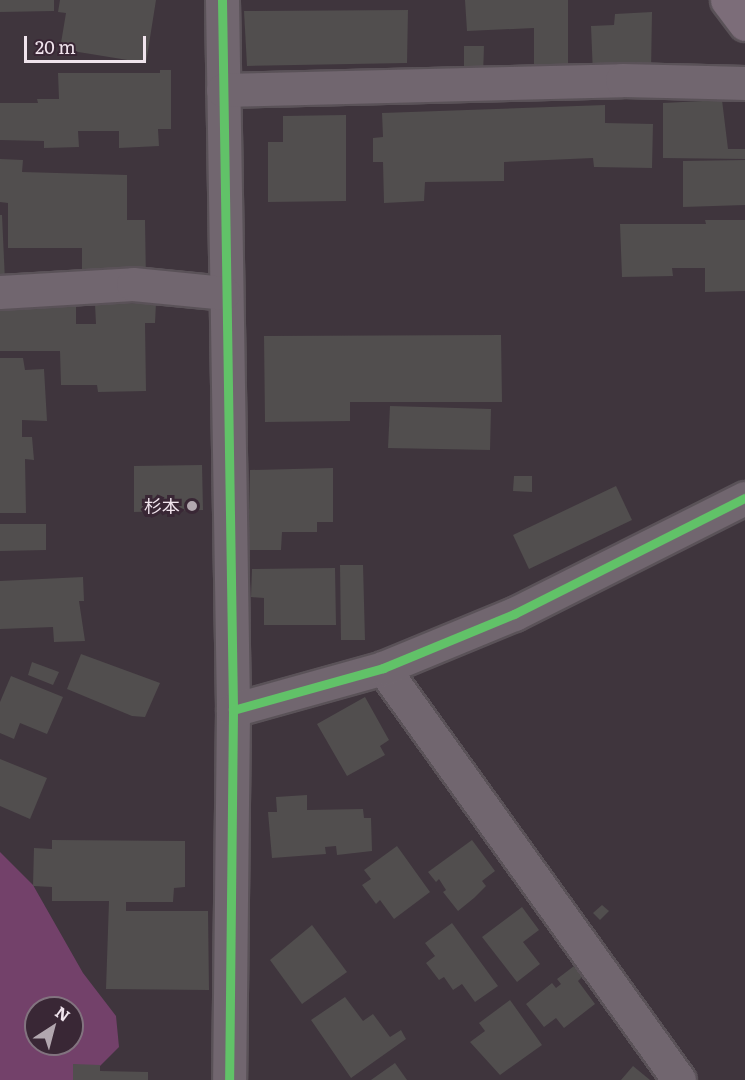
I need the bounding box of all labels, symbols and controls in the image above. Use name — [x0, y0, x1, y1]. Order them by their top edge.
scale bar — [27, 24, 148, 62]
text: 20 m — [35, 33, 76, 60]
place label: 杉本 — [144, 495, 180, 517]
marker: 杉本 — [185, 499, 199, 513]
north arrow — [24, 996, 84, 1056]
text: N — [51, 999, 76, 1027]

